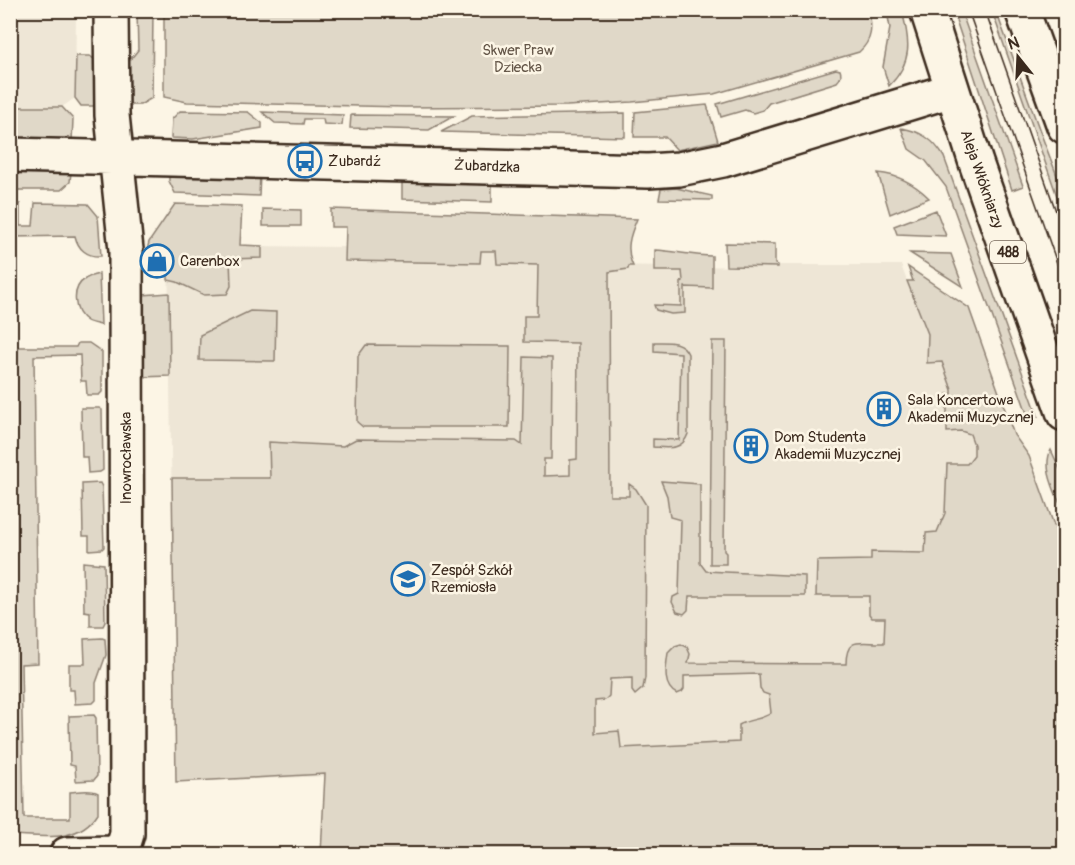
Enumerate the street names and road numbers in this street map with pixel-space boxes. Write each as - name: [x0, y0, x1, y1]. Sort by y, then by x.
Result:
- street label: Aleja Włókniarzy: [956, 127, 1007, 232]
- street label: Żubardzka: [454, 156, 520, 177]
- road number: 488: [990, 241, 1026, 263]
- street label: Inowrocławska: [117, 412, 136, 504]

